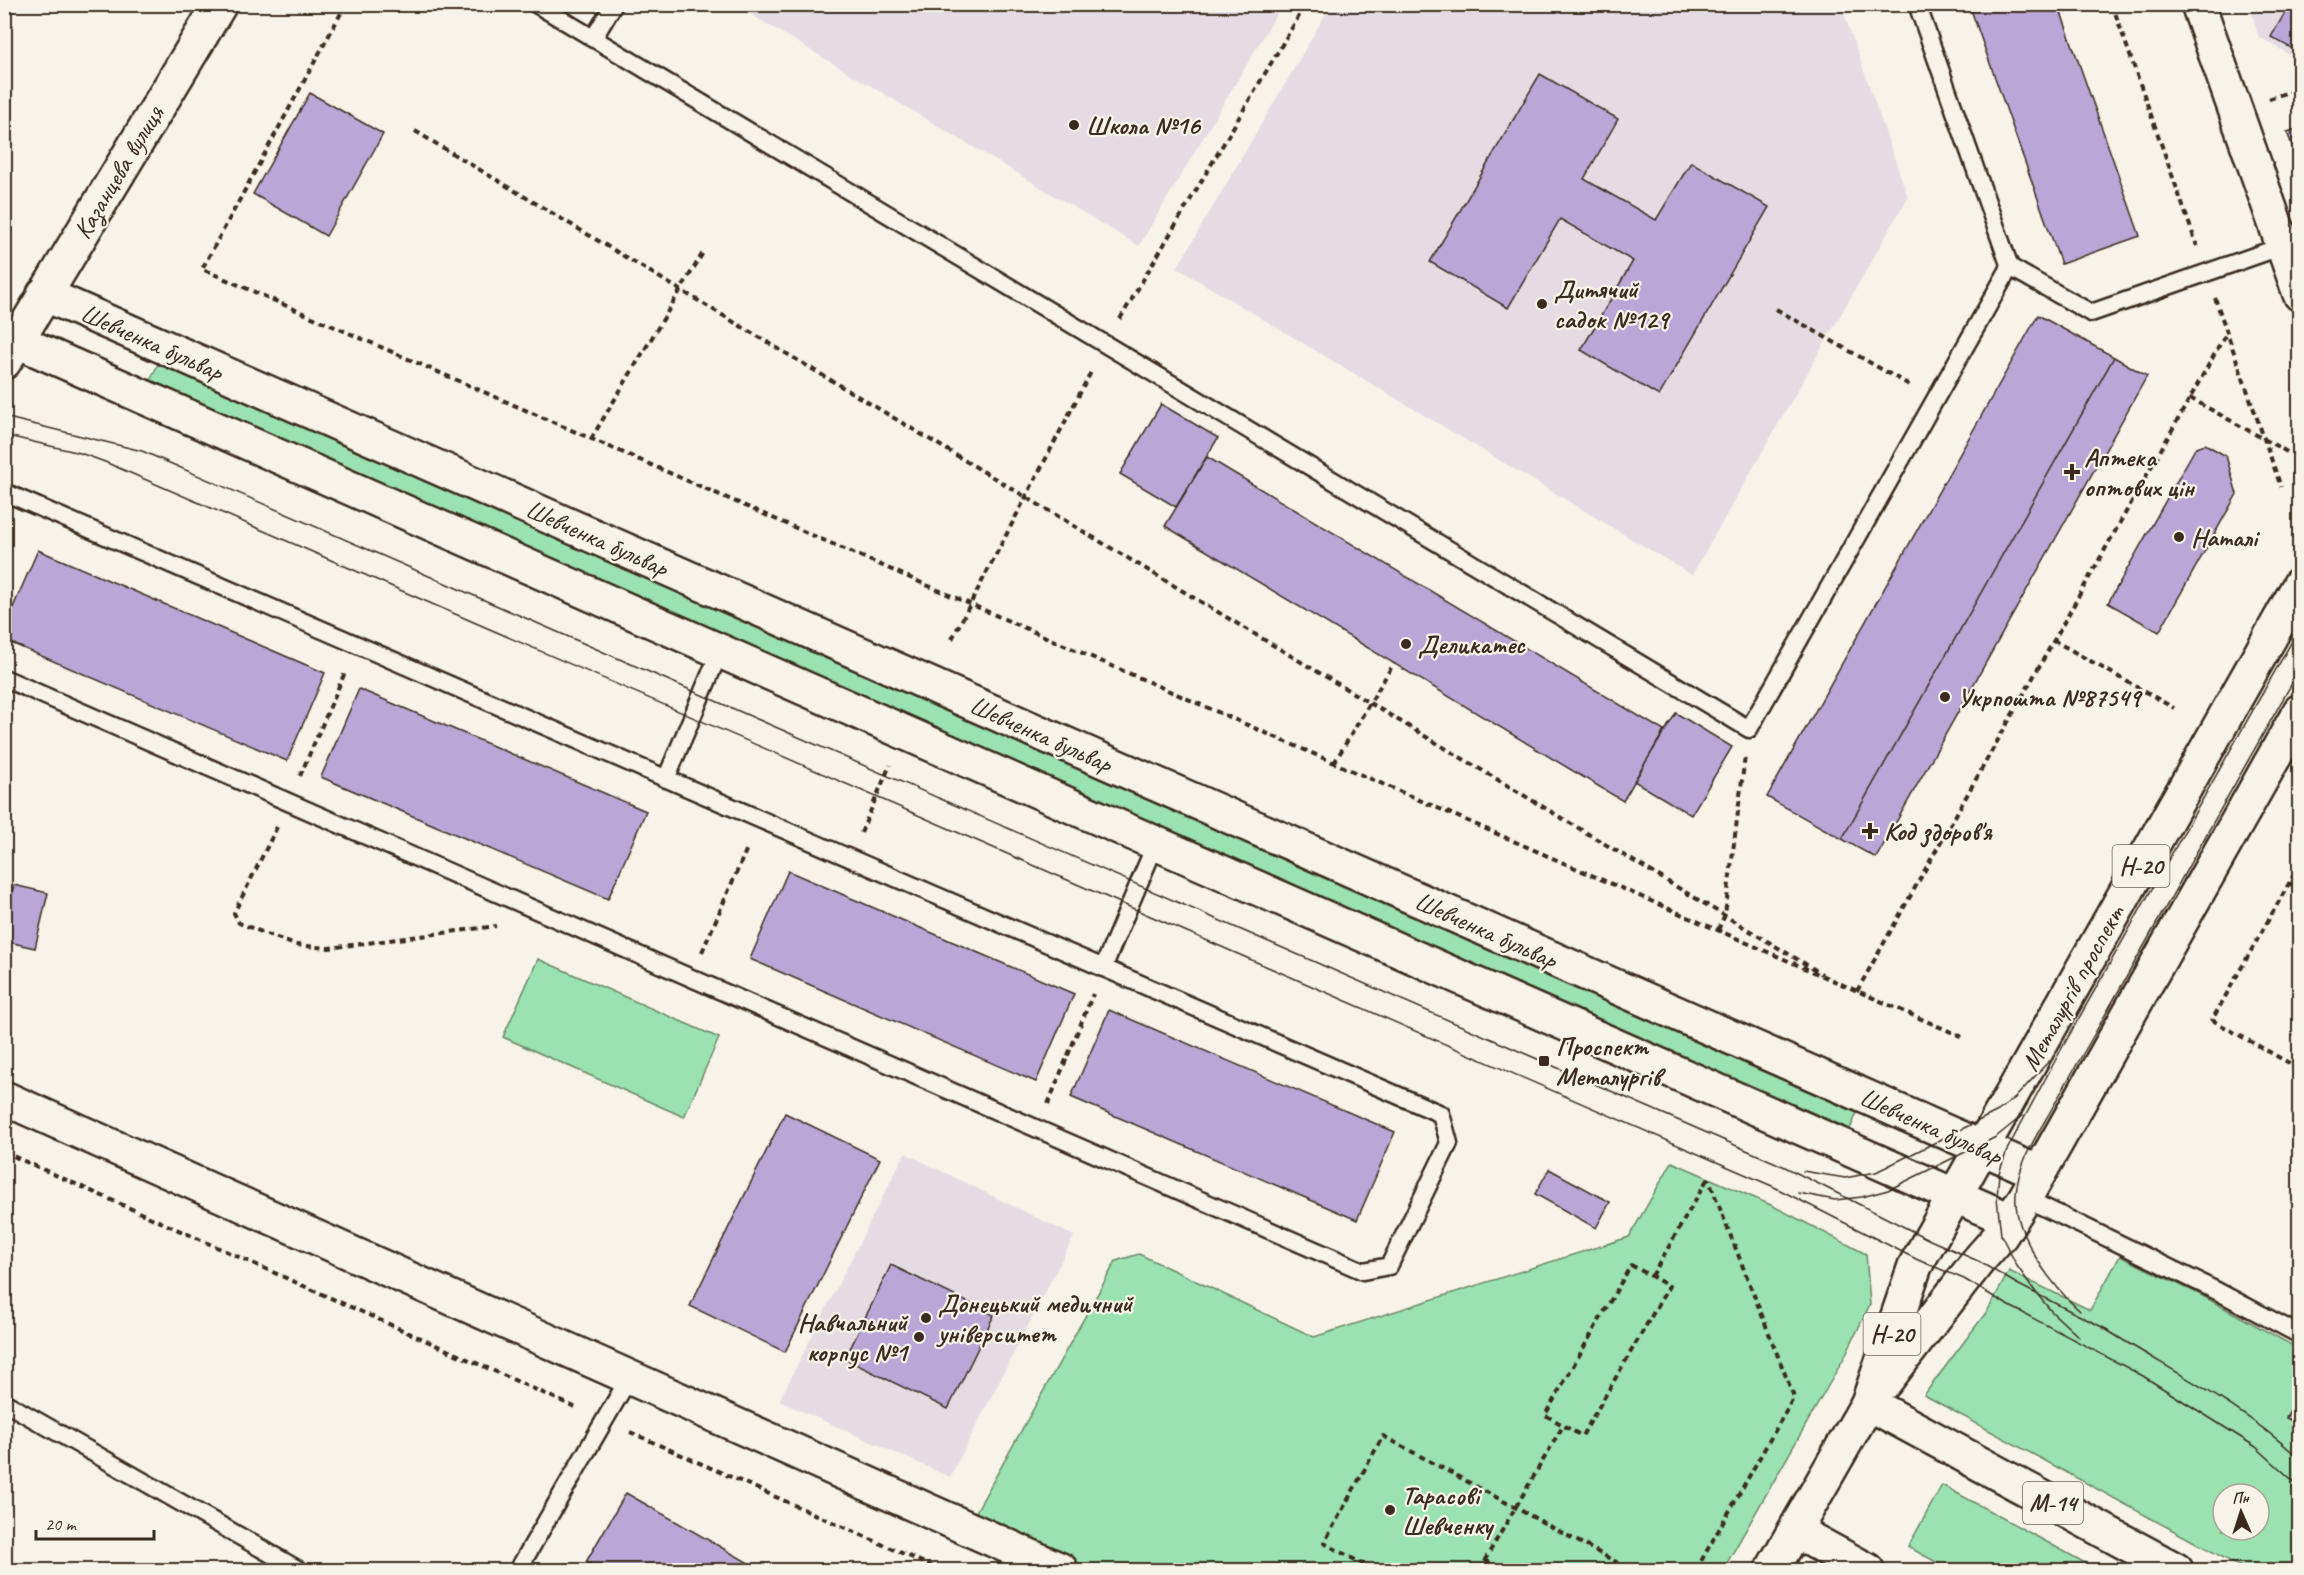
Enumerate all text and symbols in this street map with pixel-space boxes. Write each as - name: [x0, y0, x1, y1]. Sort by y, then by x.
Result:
- street label: Казанцева вулиця: [66, 98, 173, 245]
- place label: Школа №16: [1086, 109, 1201, 142]
- marker: Школа №16: [1067, 118, 1081, 132]
- place label: Дитячий садок №129: [1554, 273, 1671, 336]
- street label: Шевченка бульвар: [76, 296, 230, 389]
- marker: Дитячий садок №129: [1535, 297, 1549, 311]
- place label: Аптека оптових цін: [2084, 441, 2196, 504]
- marker: Аптека оптових цін: [2065, 465, 2079, 479]
- street label: Шевченка бульвар: [521, 492, 675, 585]
- place label: Наталі: [2191, 521, 2261, 554]
- marker: Наталі: [2172, 530, 2186, 544]
- place label: Деликатес: [1418, 628, 1526, 661]
- marker: Деликатес: [1399, 637, 1413, 651]
- place label: Укрпошта №87549: [1957, 681, 2143, 714]
- street label: Шевченка бульвар: [965, 688, 1119, 781]
- marker: Укрпошта №87549: [1938, 690, 1952, 704]
- place label: Код здоров'я: [1884, 815, 1993, 848]
- marker: Код здоров'я: [1861, 822, 1879, 840]
- road number: Н-20: [2112, 845, 2170, 887]
- street label: Шевченка бульвар: [1410, 884, 1564, 977]
- street label: Металургів проспект: [2013, 898, 2132, 1077]
- place label: Проспект Металургів: [1556, 1030, 1666, 1093]
- marker: Проспект Металургів: [1537, 1054, 1551, 1068]
- street label: Шевченка бульвар: [1855, 1080, 2009, 1173]
- place label: Донецький медичний університет: [936, 1287, 1134, 1350]
- place label: Навчальний корпус №1: [798, 1306, 910, 1369]
- marker: Донецький медичний університет: [919, 1311, 933, 1325]
- road number: Н-20: [1864, 1313, 1920, 1355]
- marker: Навчальний корпус №1: [912, 1330, 926, 1344]
- place label: Тарасові Шевченку: [1402, 1479, 1495, 1542]
- road number: М-14: [2023, 1482, 2083, 1524]
- north arrow: [2211, 1482, 2271, 1542]
- text: Пн: [2231, 1488, 2250, 1508]
- scale bar: [36, 1503, 154, 1541]
- marker: Тарасові Шевченку: [1383, 1503, 1397, 1517]
- text: 20 m: [45, 1513, 78, 1535]

